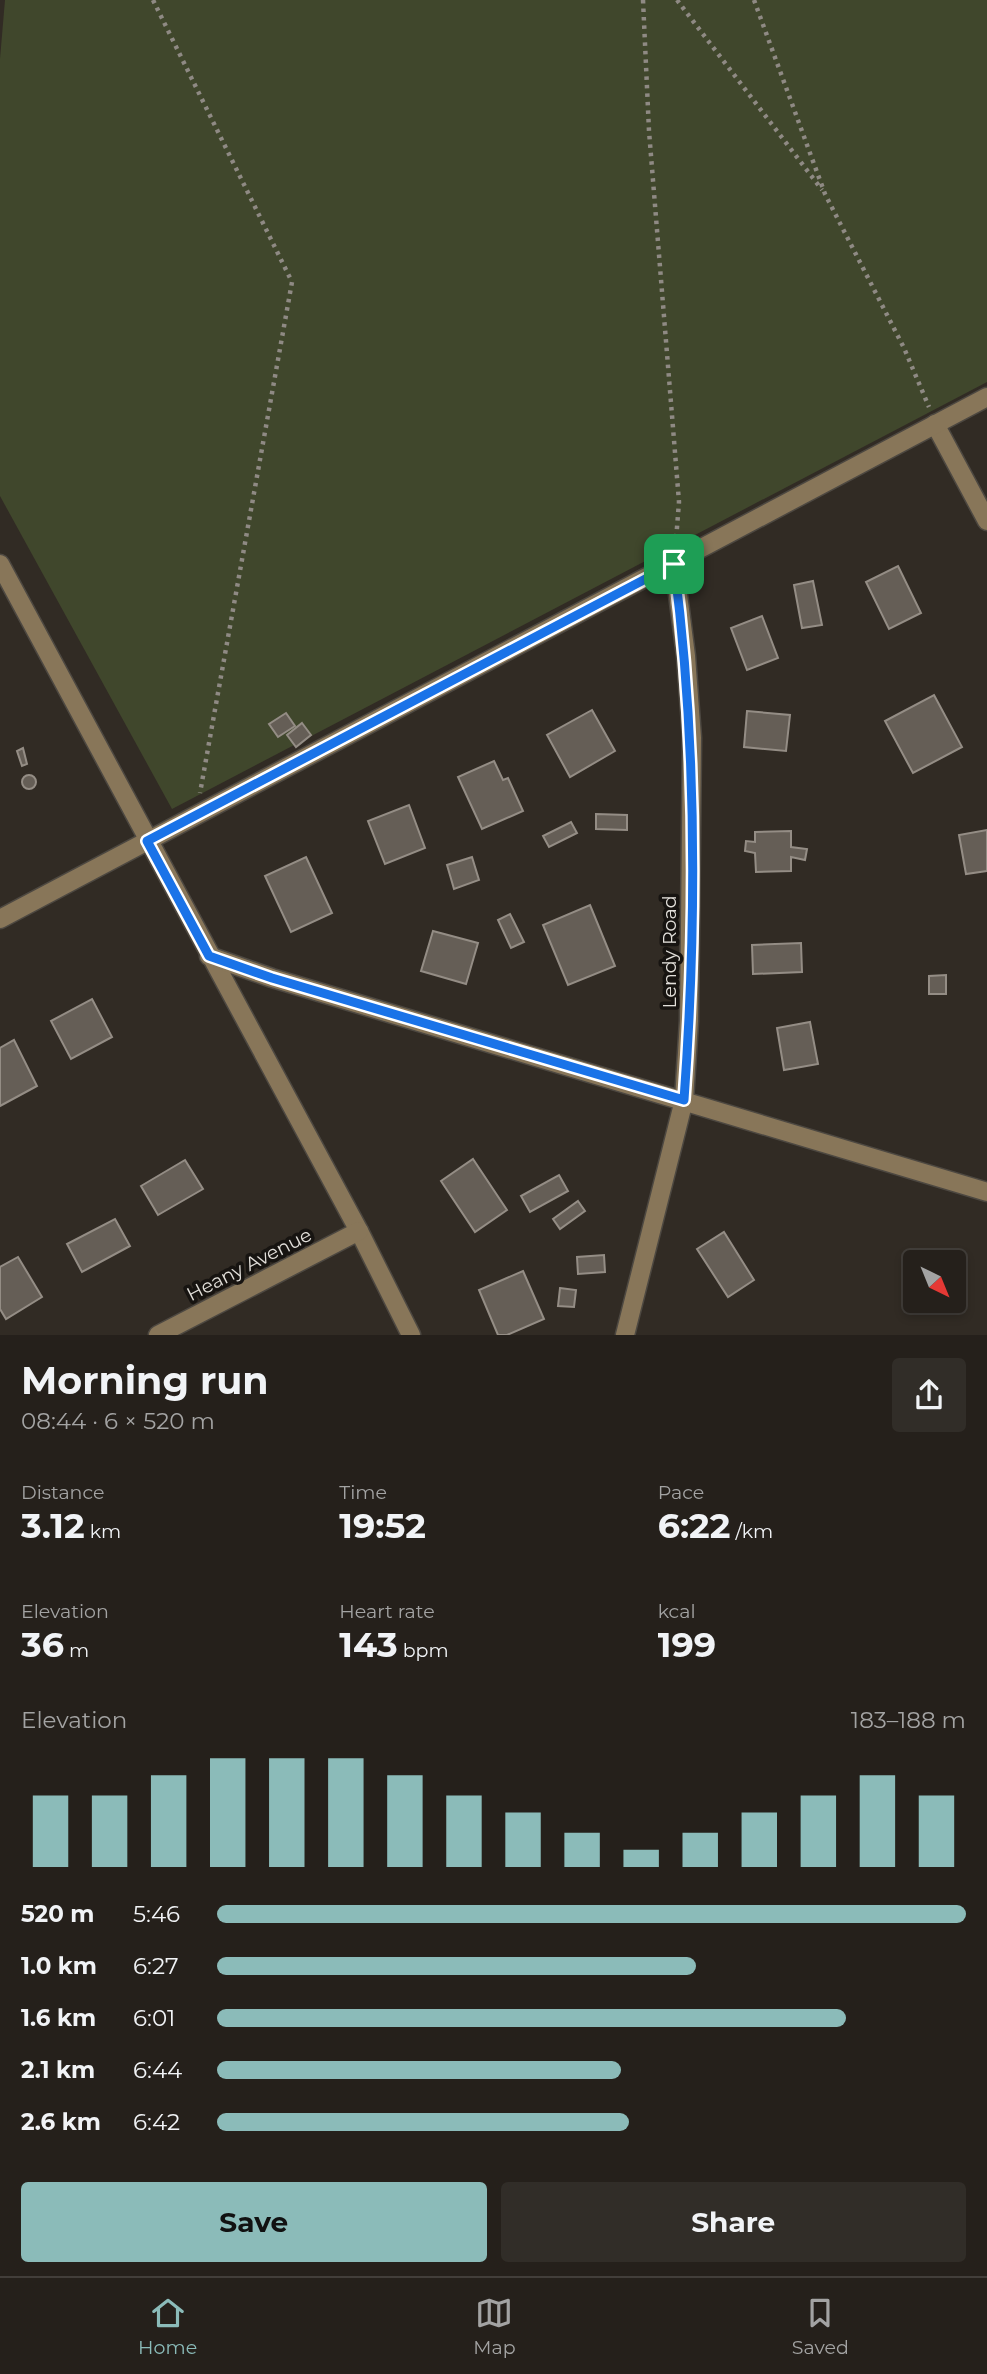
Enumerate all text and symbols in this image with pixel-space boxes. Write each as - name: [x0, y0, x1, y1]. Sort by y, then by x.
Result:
- pin: [644, 534, 704, 594]
- icon: arrive: [655, 545, 693, 583]
- street label: Lendy Road: [658, 895, 681, 1009]
- street label: Heany Avenue: [183, 1223, 316, 1306]
- north arrow: [903, 1250, 966, 1312]
- map controls: [903, 1250, 966, 1313]
- text: Morning run: [21, 1357, 269, 1404]
- button: share: [892, 1358, 966, 1432]
- text: 08:44 · 6 × 520 m: [21, 1407, 215, 1435]
- text: Distance: [21, 1481, 104, 1504]
- text: Time: [339, 1481, 387, 1504]
- text: Pace: [658, 1481, 704, 1504]
- text: 3.12: [21, 1504, 85, 1547]
- text: 19:52: [339, 1504, 426, 1547]
- text: 6:22: [658, 1504, 730, 1547]
- text: km: [85, 1520, 121, 1543]
- text: /km: [730, 1520, 773, 1543]
- text: Elevation: [21, 1600, 109, 1623]
- text: Heart rate: [339, 1600, 435, 1623]
- text: kcal: [658, 1600, 696, 1623]
- text: 36: [21, 1623, 64, 1666]
- text: 143: [339, 1623, 398, 1666]
- text: 199: [658, 1623, 716, 1666]
- text: m: [64, 1639, 89, 1662]
- text: bpm: [398, 1639, 449, 1662]
- text: Elevation: [21, 1706, 127, 1734]
- text: 183–188 m: [851, 1706, 966, 1734]
- text: 520 m: [21, 1900, 94, 1928]
- text: 5:46: [133, 1900, 180, 1928]
- text: 1.0 km: [21, 1952, 97, 1980]
- text: 6:27: [133, 1952, 178, 1980]
- text: 1.6 km: [21, 2004, 96, 2032]
- text: 6:01: [133, 2004, 175, 2032]
- text: 2.1 km: [21, 2056, 95, 2084]
- text: 6:44: [133, 2056, 182, 2084]
- text: 2.6 km: [21, 2108, 101, 2136]
- text: 6:42: [133, 2108, 180, 2136]
- button: Save: [21, 2182, 487, 2262]
- button: Share: [501, 2182, 966, 2262]
- tab: Home: [138, 2294, 197, 2359]
- tab: Map: [473, 2294, 516, 2359]
- tab: Saved: [792, 2294, 849, 2359]

